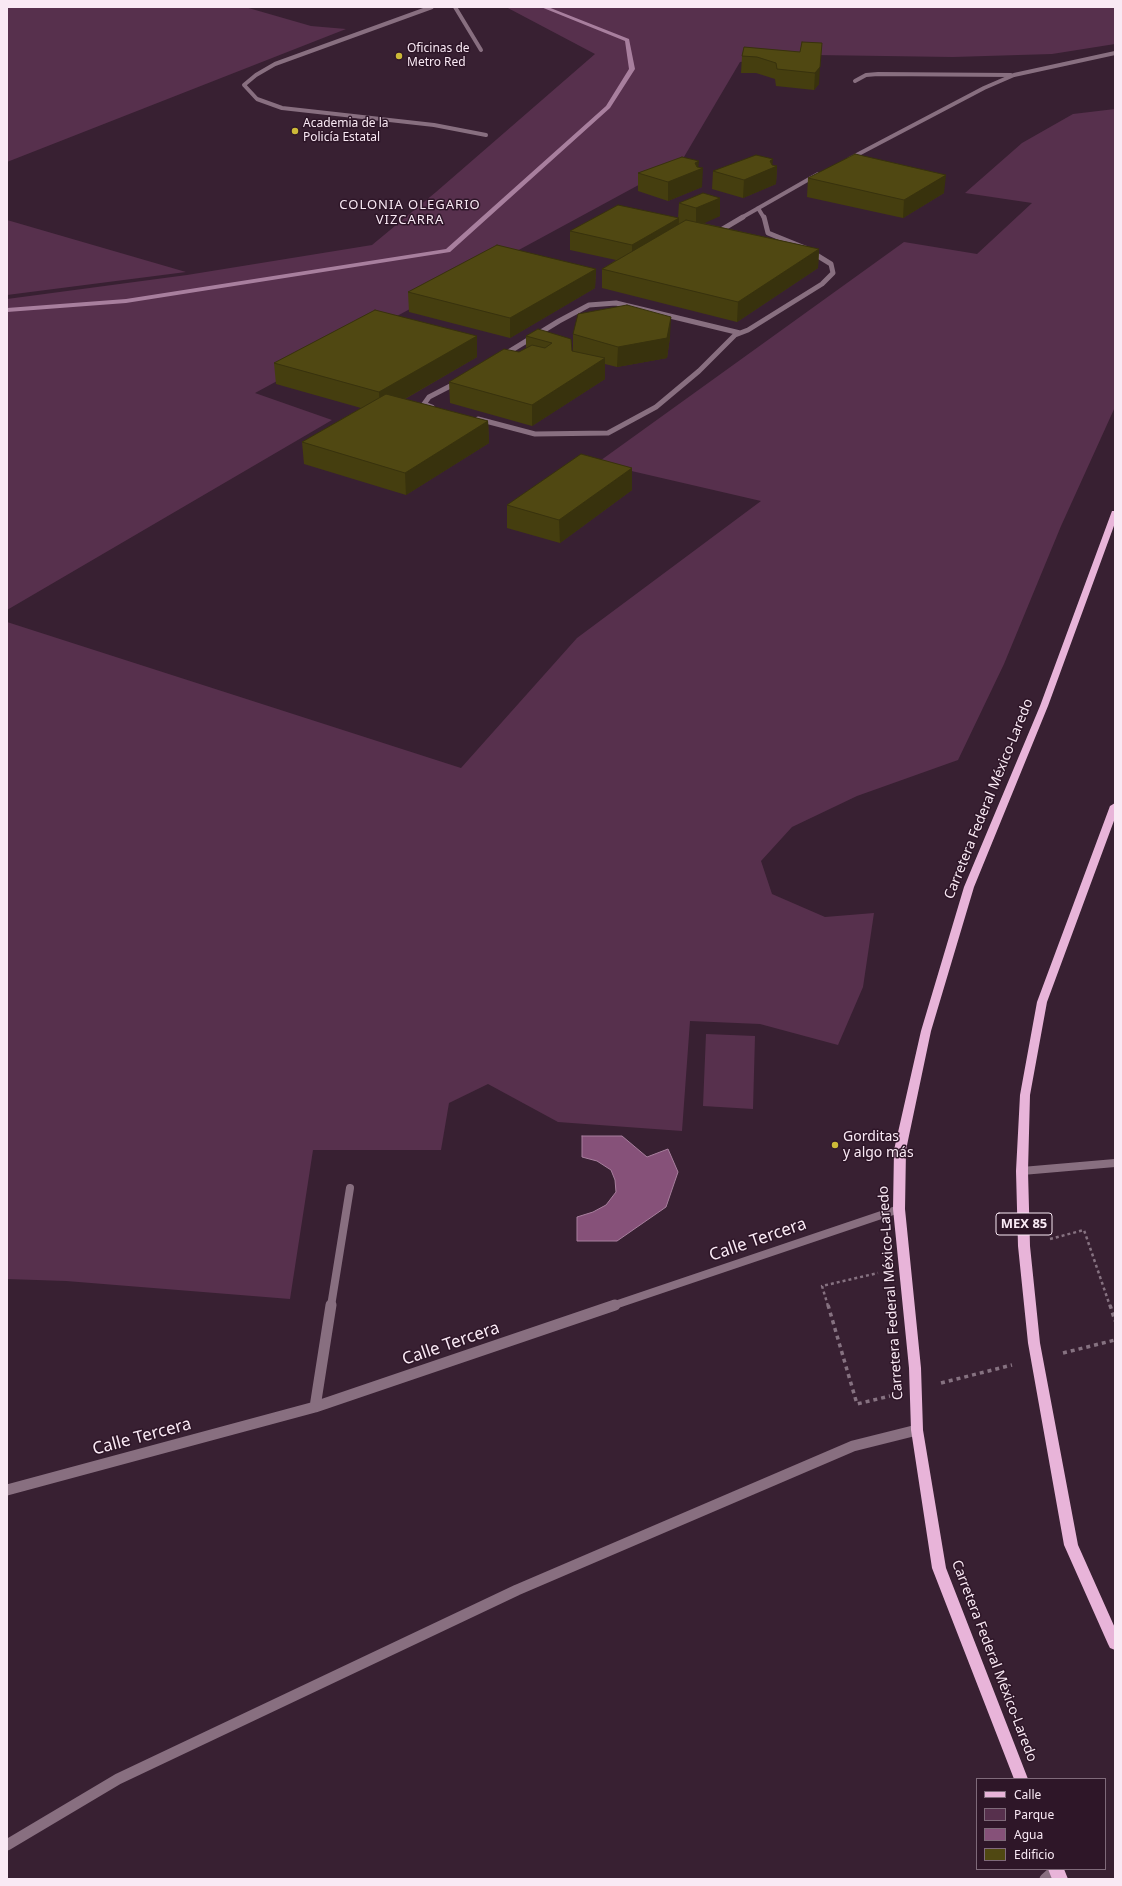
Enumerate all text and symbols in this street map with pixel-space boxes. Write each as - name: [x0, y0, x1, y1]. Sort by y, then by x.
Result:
- place label: Oficinas de Metro Red: [407, 42, 470, 70]
- marker: Oficinas de Metro Red: [394, 51, 404, 61]
- place label: Academia de la Policía Estatal: [303, 117, 389, 145]
- marker: Academia de la Policía Estatal: [290, 126, 300, 136]
- district label: COLONIA OLEGARIO VIZCARRA: [339, 197, 481, 228]
- street label: Carretera Federal México-Laredo: [941, 696, 1037, 902]
- place label: Gorditas y algo más: [843, 1129, 914, 1162]
- marker: Gorditas y algo más: [830, 1140, 840, 1150]
- street label: Carretera Federal México-Laredo: [875, 1185, 907, 1401]
- road number: MEX 85: [996, 1213, 1052, 1235]
- street label: Calle Tercera: [707, 1214, 809, 1266]
- street label: Calle Tercera: [400, 1318, 502, 1370]
- street label: Calle Tercera: [90, 1414, 194, 1460]
- street label: Carretera Federal México-Laredo: [948, 1558, 1040, 1764]
- legend: [976, 1778, 1106, 1870]
- text: Calle: [1014, 1786, 1041, 1803]
- text: Parque: [1014, 1806, 1054, 1823]
- text: Agua: [1014, 1826, 1043, 1843]
- text: Edificio: [1014, 1846, 1055, 1863]

